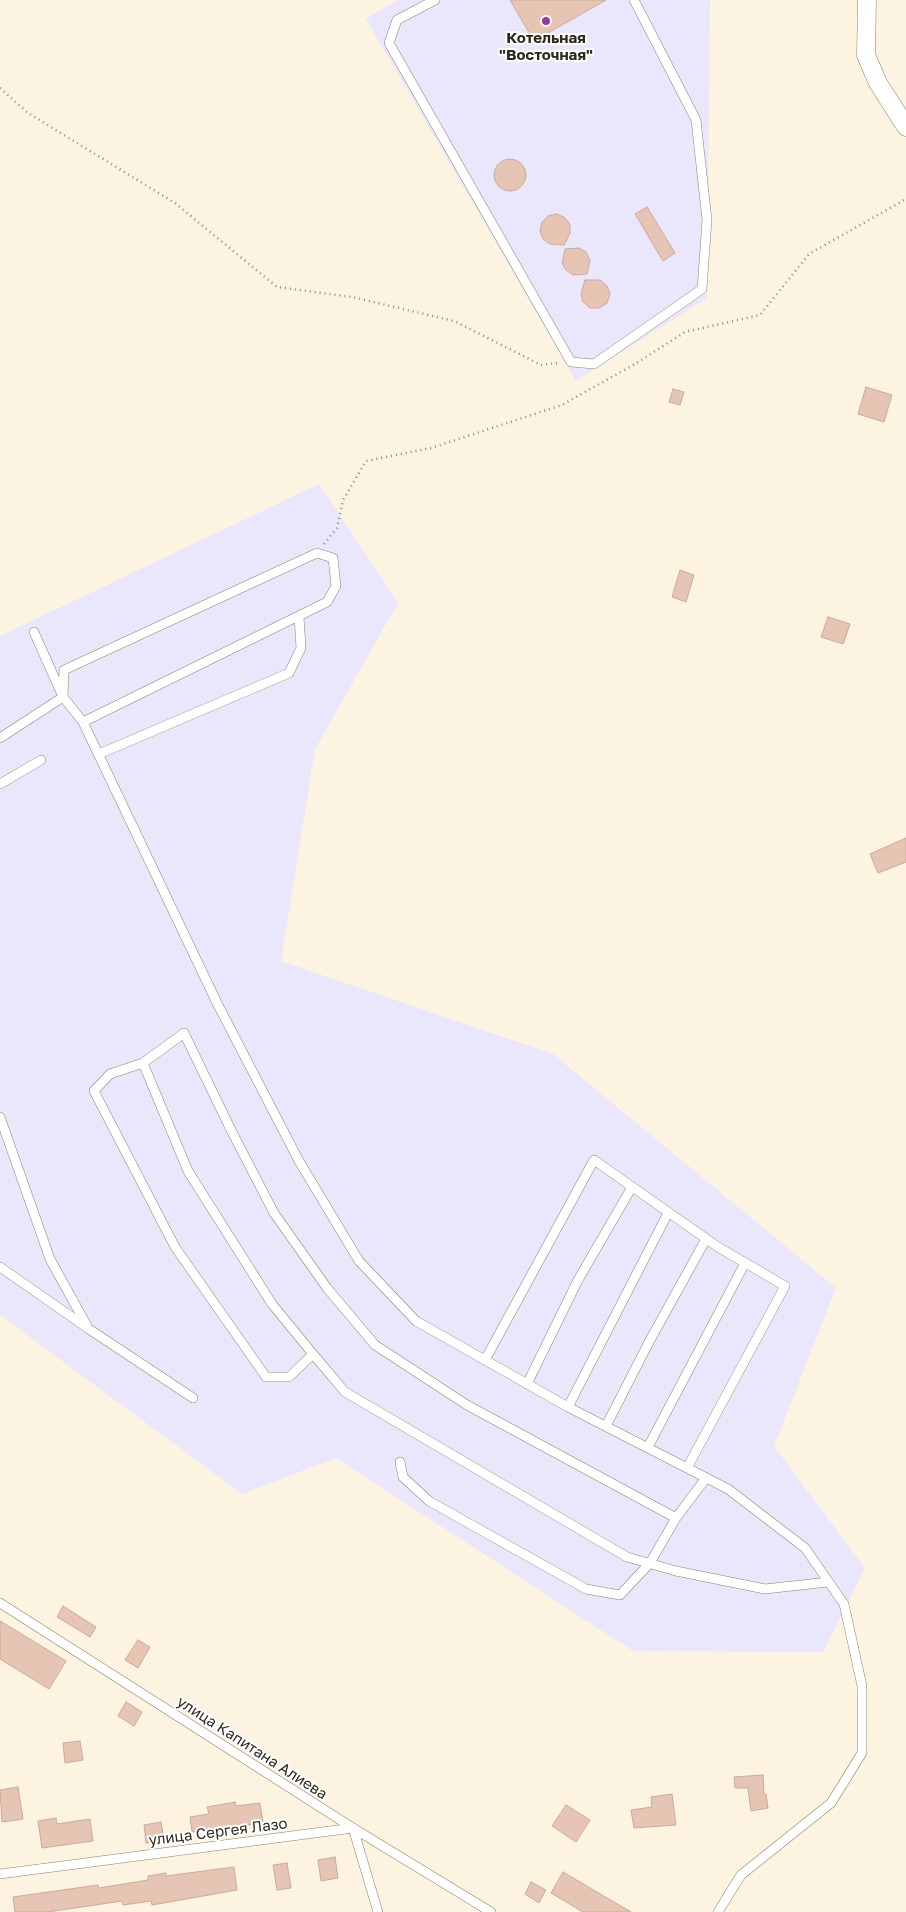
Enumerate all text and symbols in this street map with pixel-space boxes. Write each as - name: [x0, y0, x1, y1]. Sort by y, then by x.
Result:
- marker: Котельная "Восточная": [540, 15, 552, 27]
- place label: Котельная "Восточная": [499, 29, 593, 64]
- street label: улица Капитана Алиева: [174, 1693, 330, 1803]
- street label: улица Сергея Лазо: [148, 1815, 288, 1849]

